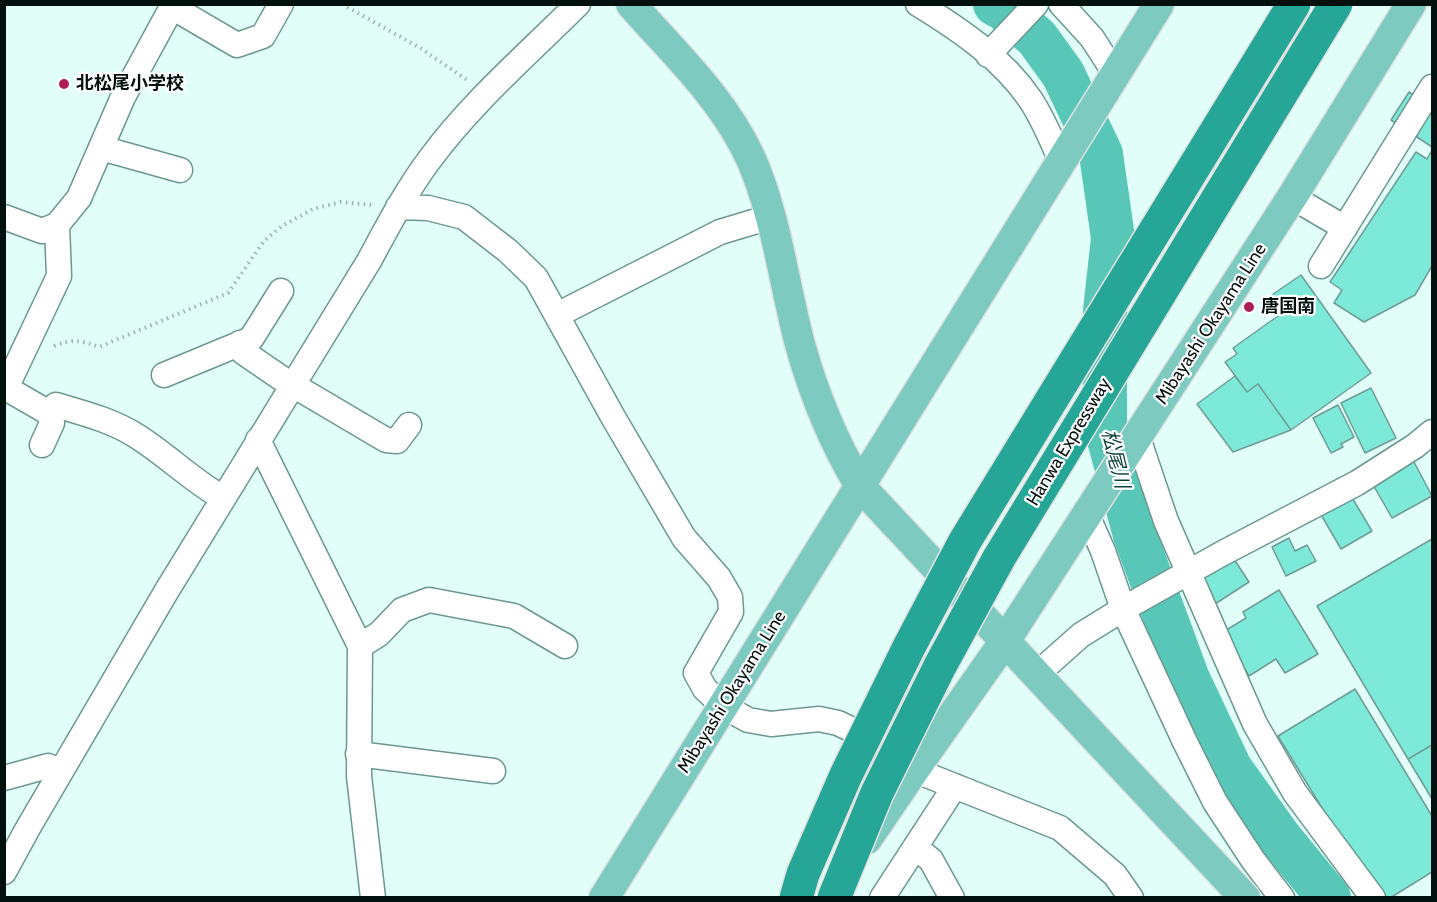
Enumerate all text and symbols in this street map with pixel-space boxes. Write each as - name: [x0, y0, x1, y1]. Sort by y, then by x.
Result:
- place label: 北松尾小学校: [76, 73, 184, 95]
- marker: 北松尾小学校: [57, 77, 71, 91]
- street label: Mibayashi Okayama Line: [1151, 240, 1271, 408]
- place label: 唐国南: [1261, 296, 1315, 318]
- marker: 唐国南: [1242, 300, 1256, 314]
- street label: Hanwa Expressway: [1022, 374, 1116, 510]
- water label: 松尾川: [1096, 427, 1134, 491]
- street label: Mibayashi Okayama Line: [673, 607, 791, 777]

